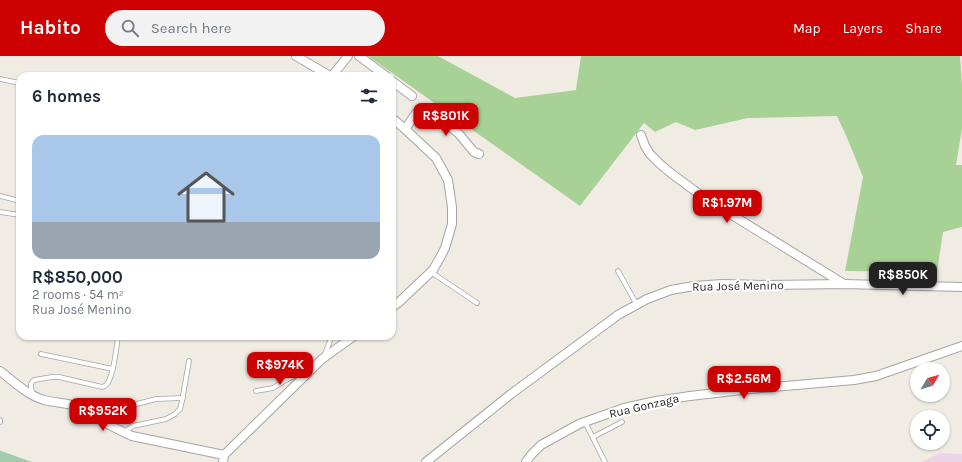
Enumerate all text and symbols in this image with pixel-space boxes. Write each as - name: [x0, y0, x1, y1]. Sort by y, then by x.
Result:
- search box: [105, 10, 385, 46]
- text: Habito: [20, 17, 81, 39]
- icon: search: [119, 17, 141, 39]
- text: Search here: [151, 19, 231, 37]
- text: Map: [793, 20, 821, 37]
- text: Layers: [843, 20, 883, 37]
- text: Share: [905, 20, 942, 37]
- icon: filters: [358, 85, 380, 107]
- text: 6 homes: [32, 86, 101, 106]
- pin: R$801K: [413, 103, 479, 137]
- text: R$801K: [422, 108, 470, 123]
- icon: home: [170, 161, 242, 233]
- pin: R$1.97M: [690, 190, 764, 224]
- text: R$1.97M: [702, 195, 752, 210]
- pin: R$850K: [870, 262, 936, 296]
- text: R$850,000: [32, 267, 123, 287]
- text: R$850K: [878, 267, 928, 282]
- street label: Rua José Menino: [692, 278, 784, 294]
- text: 2 rooms · 54 m²: [32, 287, 124, 302]
- text: Rua José Menino: [32, 302, 131, 317]
- pin: R$974K: [247, 352, 313, 386]
- text: R$974K: [256, 357, 304, 372]
- north arrow: [910, 362, 950, 402]
- map controls: [910, 362, 950, 450]
- pin: R$2.56M: [707, 366, 781, 400]
- text: R$2.56M: [717, 371, 771, 386]
- street label: Rua Gonzaga: [608, 391, 680, 421]
- pin: R$952K: [70, 398, 136, 432]
- text: R$952K: [78, 403, 128, 418]
- button: locate: [910, 410, 950, 450]

